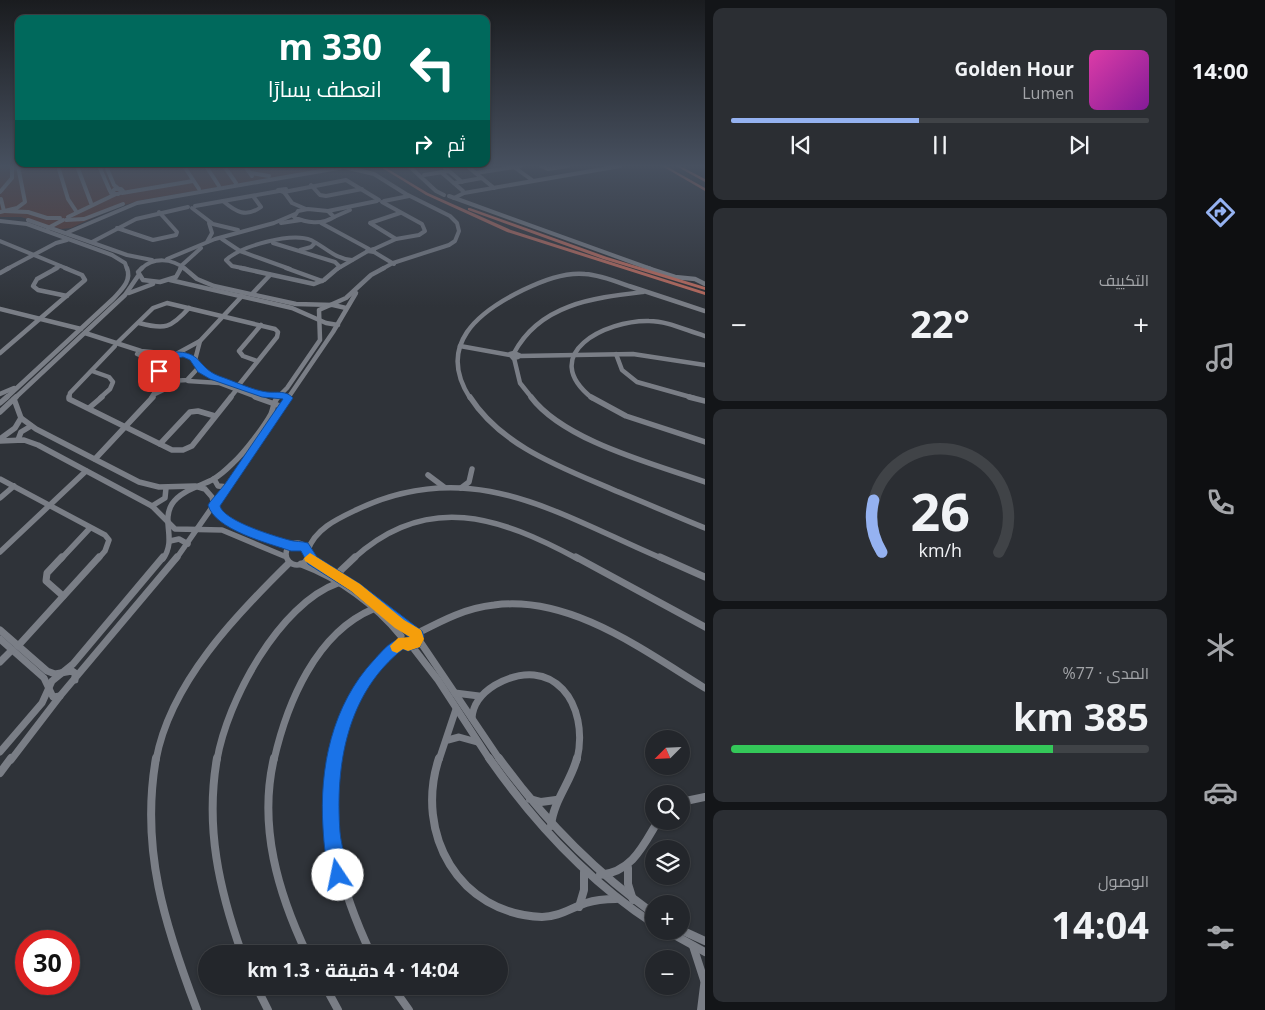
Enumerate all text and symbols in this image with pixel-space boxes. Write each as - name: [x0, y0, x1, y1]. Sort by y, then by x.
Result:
- text: 330 m: [278, 23, 382, 70]
- icon: left: [400, 35, 465, 100]
- text: 14:00: [1192, 55, 1248, 85]
- text: Golden Hour: [955, 56, 1074, 82]
- text: انعطف يسارًا: [268, 73, 382, 103]
- text: Lumen: [1022, 82, 1074, 104]
- icon: right: [409, 130, 437, 158]
- text: ثم: [447, 131, 465, 157]
- icon: previous: [787, 131, 815, 159]
- icon: pause: [926, 131, 954, 159]
- icon: next: [1065, 131, 1093, 159]
- icon: directions: [1203, 195, 1238, 230]
- text: التكييف: [1099, 269, 1149, 291]
- text: 22°: [910, 297, 970, 349]
- text: −: [731, 305, 747, 343]
- text: +: [1133, 305, 1149, 343]
- icon: music: [1203, 340, 1238, 375]
- pin: [138, 350, 180, 392]
- icon: arrive: [145, 357, 173, 385]
- text: 26: [910, 475, 970, 546]
- icon: phone: [1203, 485, 1238, 520]
- text: km/h: [918, 538, 962, 562]
- icon: climate: [1203, 630, 1238, 665]
- text: المدى · 77%: [1063, 662, 1149, 684]
- text: 385 km: [1013, 690, 1149, 742]
- north arrow: [645, 730, 690, 775]
- map controls: [645, 730, 690, 995]
- icon: car: [1203, 775, 1238, 810]
- button: search: [645, 785, 690, 830]
- button: layers: [645, 840, 690, 885]
- position arrow: [311, 848, 363, 900]
- text: الوصول: [1098, 870, 1149, 892]
- button: +: [645, 895, 690, 940]
- text: 14:04: [1051, 898, 1149, 950]
- icon: filters: [1203, 920, 1238, 955]
- speed limit sign: 30: [15, 930, 80, 995]
- button: −: [645, 950, 690, 995]
- text: 14:04 · 4 دقيقة · 1.3 km: [247, 957, 459, 983]

